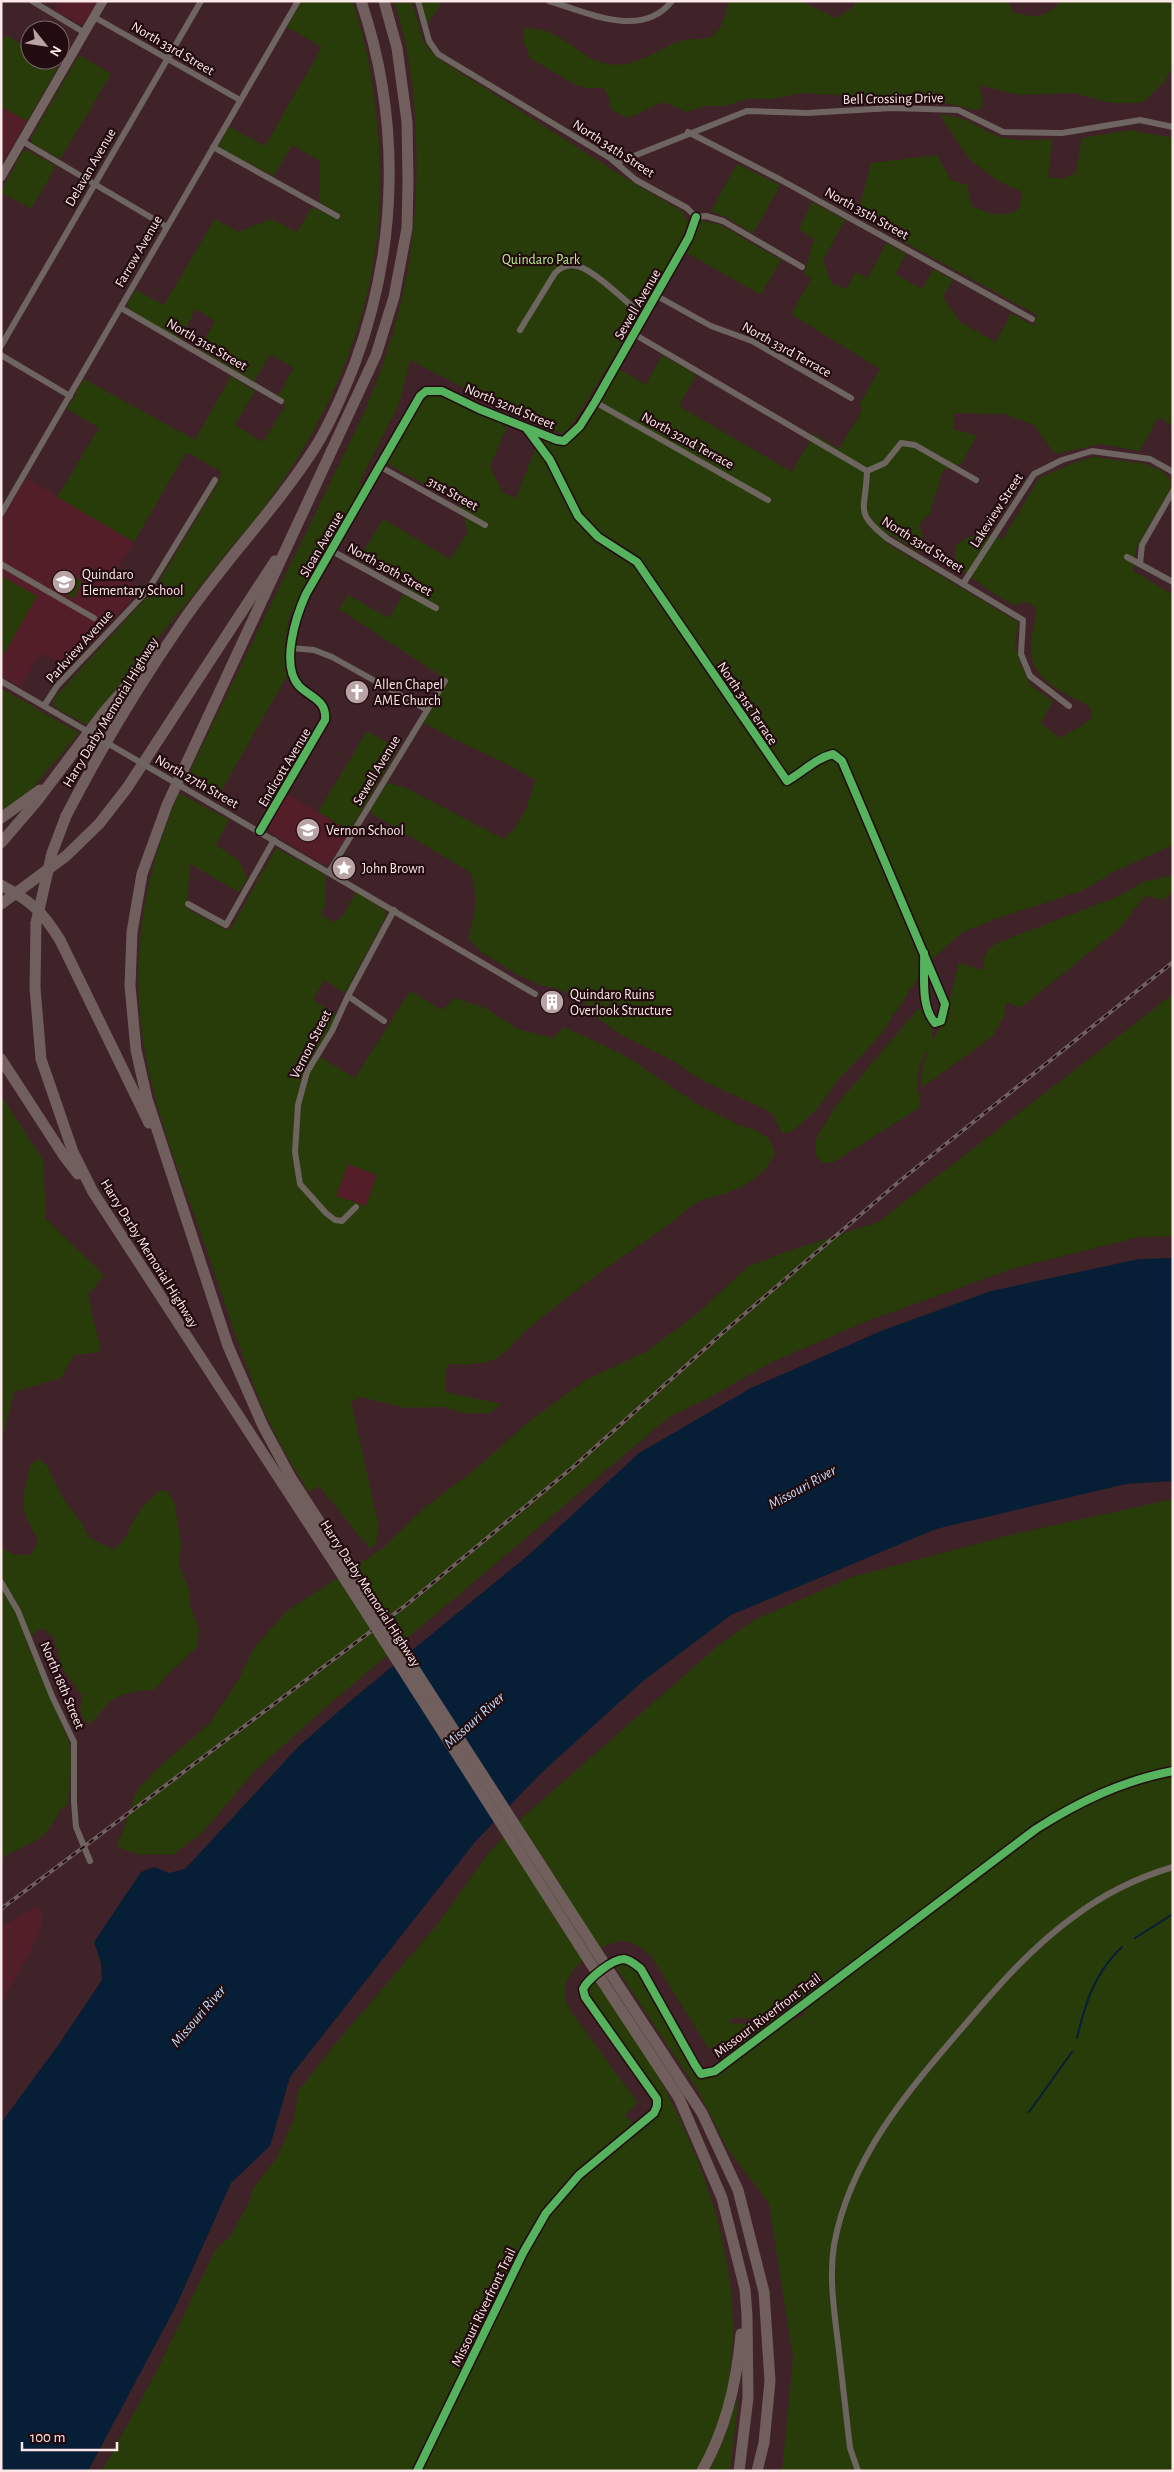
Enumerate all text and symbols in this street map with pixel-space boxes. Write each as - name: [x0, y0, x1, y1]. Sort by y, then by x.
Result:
- north arrow: [20, 20, 70, 70]
- street label: North 33rd Street: [129, 20, 217, 78]
- text: N: [47, 43, 64, 59]
- street label: Bell Crossing Drive: [843, 91, 943, 107]
- street label: North 34th Street: [570, 117, 657, 181]
- street label: Delavan Avenue: [63, 126, 119, 209]
- street label: North 35th Street: [822, 185, 911, 243]
- street label: Farrow Avenue: [113, 213, 165, 290]
- park label: Quindaro Park: [502, 253, 581, 267]
- street label: Sewell Avenue: [612, 267, 664, 342]
- street label: North 31st Street: [164, 316, 249, 374]
- street label: North 33rd Terrace: [739, 320, 834, 380]
- street label: North 32nd Street: [462, 382, 557, 432]
- street label: North 32nd Terrace: [639, 410, 736, 472]
- street label: Lakeview Street: [968, 470, 1026, 550]
- street label: 31st Street: [425, 474, 481, 514]
- street label: Sloan Avenue: [297, 509, 346, 580]
- street label: North 33rd Street: [879, 514, 966, 576]
- street label: North 30th Street: [345, 541, 435, 599]
- place label: Quindaro Elementary School: [82, 568, 184, 598]
- school or university icon: Quindaro Elementary School: [51, 569, 77, 595]
- street label: Parkview Avenue: [44, 608, 116, 686]
- street label: Harry Darby Memorial Highway: [61, 635, 161, 790]
- street label: North 31st Terrace: [714, 660, 780, 748]
- place label: Allen Chapel AME Church: [374, 678, 443, 708]
- church icon: Allen Chapel AME Church: [344, 679, 370, 705]
- street label: Endicott Avenue: [256, 726, 314, 809]
- street label: Sewell Avenue: [351, 733, 403, 808]
- street label: North 27th Street: [152, 752, 241, 812]
- school or university icon: Vernon School: [295, 817, 321, 843]
- place label: Vernon School: [326, 824, 404, 838]
- place icon: John Brown: [331, 855, 357, 881]
- place label: John Brown: [362, 862, 425, 876]
- place label: Quindaro Ruins Overlook Structure: [570, 988, 672, 1018]
- building icon: Quindaro Ruins Overlook Structure: [539, 989, 565, 1015]
- street label: Vernon Street: [288, 1008, 334, 1081]
- street label: Harry Darby Memorial Highway: [98, 1177, 201, 1330]
- water label: Missouri River: [766, 1462, 840, 1512]
- street label: Harry Darby Memorial Highway: [317, 1518, 423, 1669]
- street label: North 18th Street: [37, 1640, 87, 1731]
- water label: Missouri River: [441, 1689, 508, 1751]
- street label: Missouri Riverfront Trail: [712, 1971, 824, 2060]
- water label: Missouri River: [168, 1982, 229, 2050]
- street label: Missouri Riverfront Trail: [449, 2246, 519, 2369]
- scale bar: [22, 2420, 118, 2452]
- text: 100 m: [30, 2430, 65, 2445]

